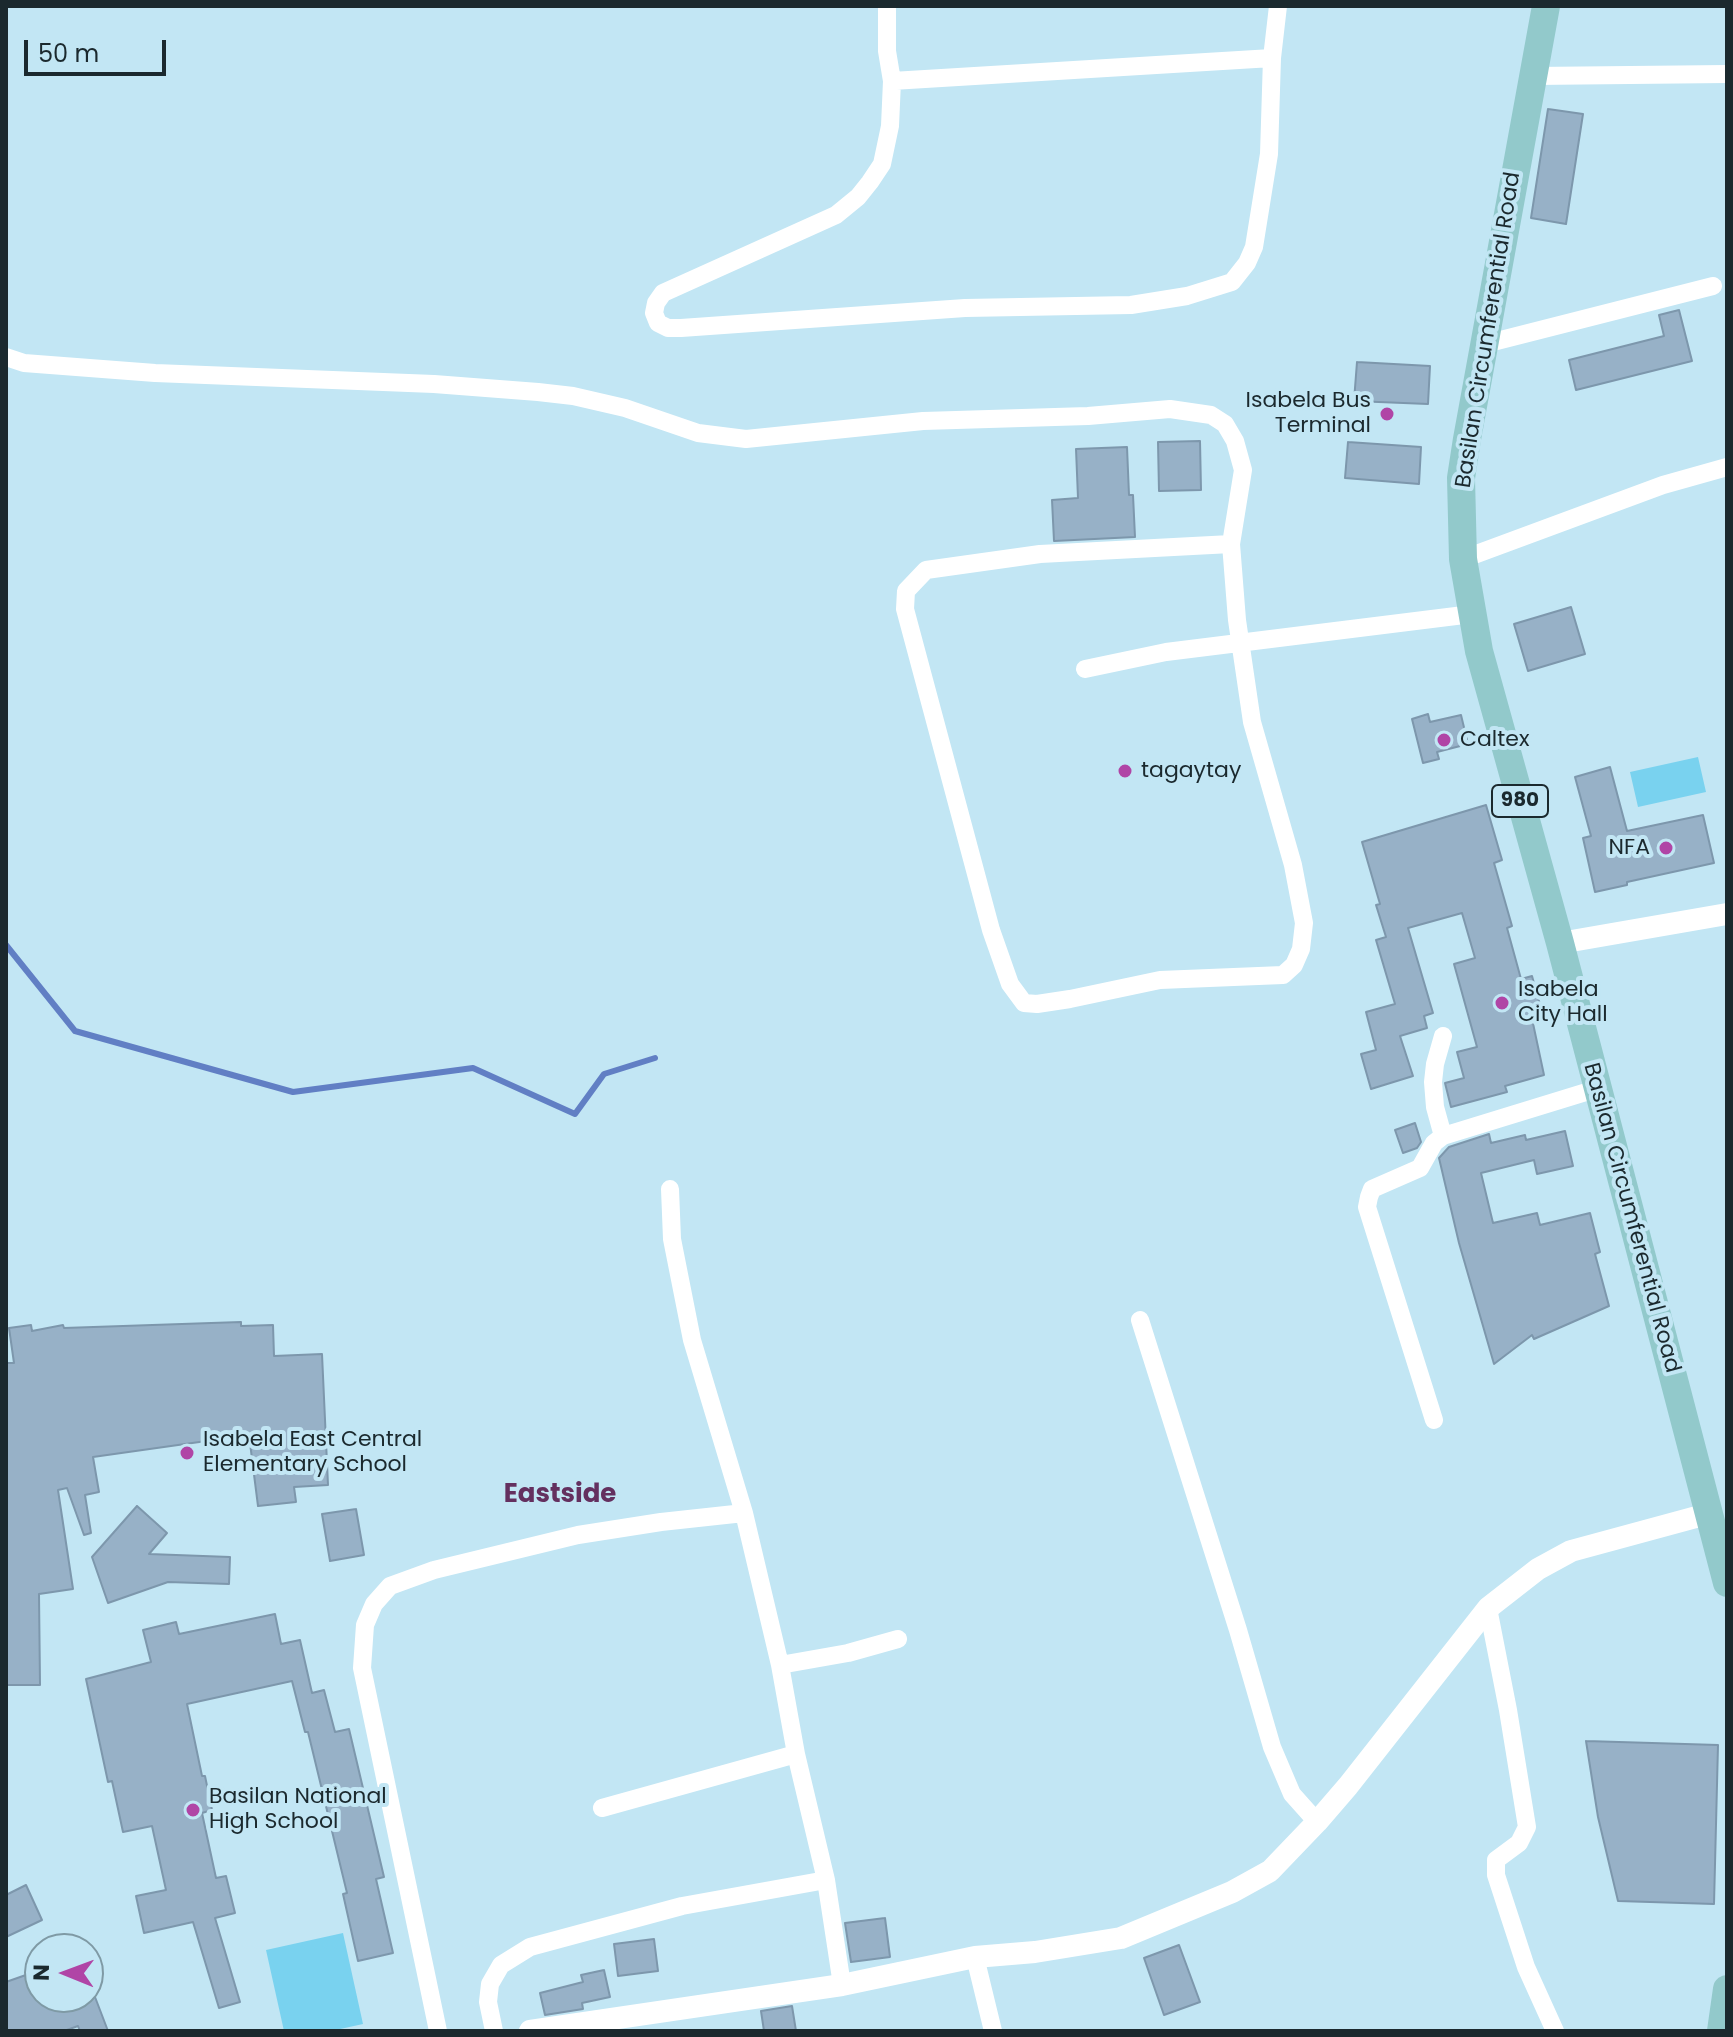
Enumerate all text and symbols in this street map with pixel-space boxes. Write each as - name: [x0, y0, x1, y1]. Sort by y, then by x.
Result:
- scale bar: [28, 24, 170, 74]
- text: 50 m: [38, 37, 99, 70]
- street label: Basilan Circumferential Road: [1451, 170, 1527, 490]
- place label: Isabela Bus Terminal: [1246, 388, 1371, 440]
- marker: Isabela Bus Terminal: [1378, 405, 1396, 423]
- place label: Caltex: [1460, 727, 1529, 753]
- marker: Caltex: [1435, 731, 1453, 749]
- place label: tagaytay: [1141, 758, 1241, 784]
- marker: tagaytay: [1116, 762, 1134, 780]
- road number: 980: [1492, 785, 1548, 817]
- place label: NFA: [1609, 835, 1650, 861]
- marker: NFA: [1657, 839, 1675, 857]
- place label: Isabela City Hall: [1518, 977, 1608, 1028]
- marker: Isabela City Hall: [1493, 994, 1511, 1012]
- street label: Basilan Circumferential Road: [1577, 1060, 1685, 1376]
- place label: Isabela East Central Elementary School: [203, 1427, 422, 1478]
- marker: Isabela East Central Elementary School: [178, 1444, 196, 1462]
- district label: Eastside: [504, 1479, 616, 1511]
- place label: Basilan National High School: [209, 1784, 387, 1836]
- marker: Basilan National High School: [184, 1801, 202, 1819]
- north arrow: [24, 1933, 104, 2013]
- text: N: [26, 1964, 57, 1981]

